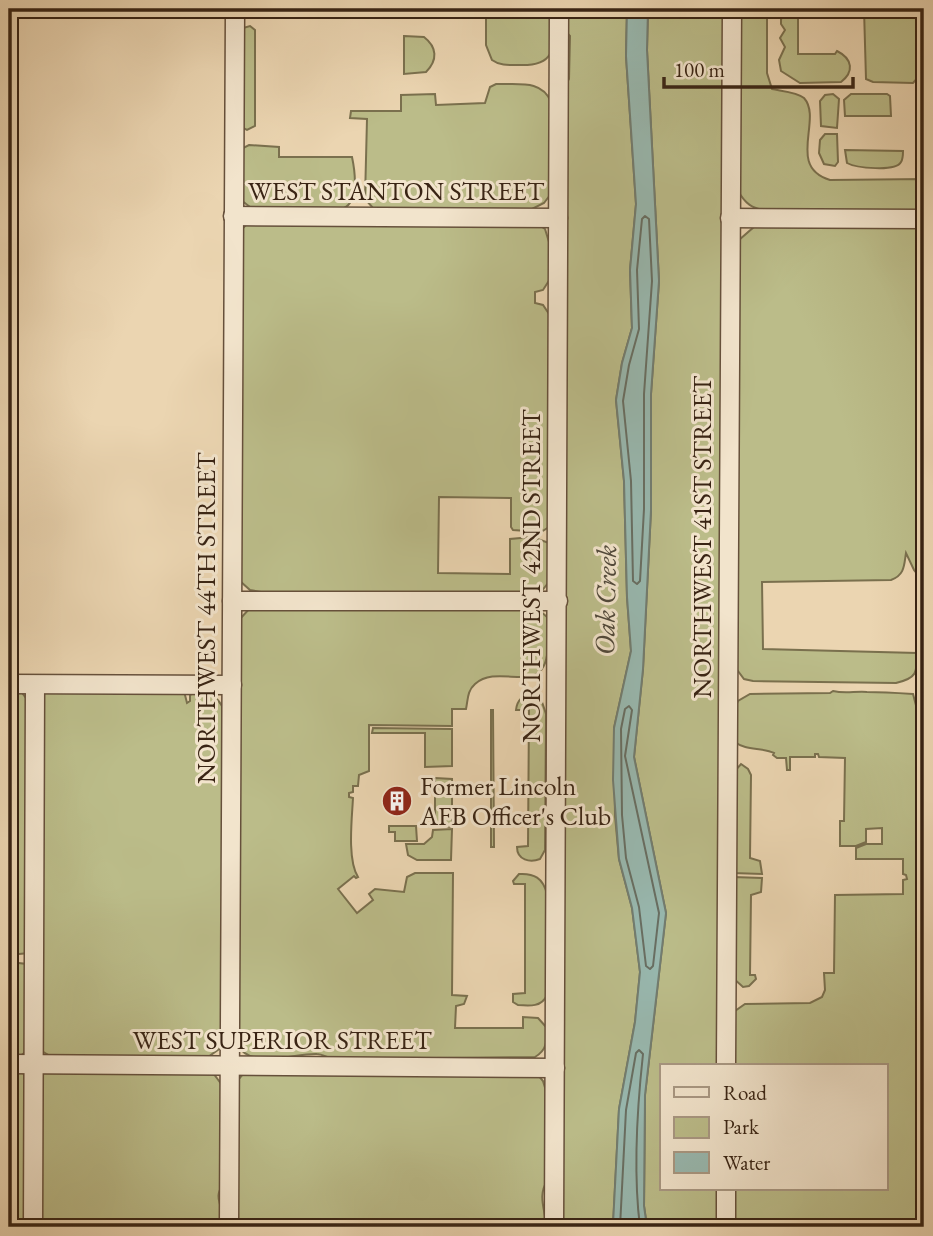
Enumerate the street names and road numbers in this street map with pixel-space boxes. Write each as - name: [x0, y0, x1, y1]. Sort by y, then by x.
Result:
- street label: WEST STANTON STREET: [248, 174, 545, 208]
- street label: NORTHWEST 41ST STREET: [685, 375, 719, 698]
- street label: NORTHWEST 42ND STREET: [514, 409, 548, 743]
- street label: NORTHWEST 44TH STREET: [189, 452, 223, 784]
- street label: WEST SUPERIOR STREET: [132, 1023, 432, 1057]

